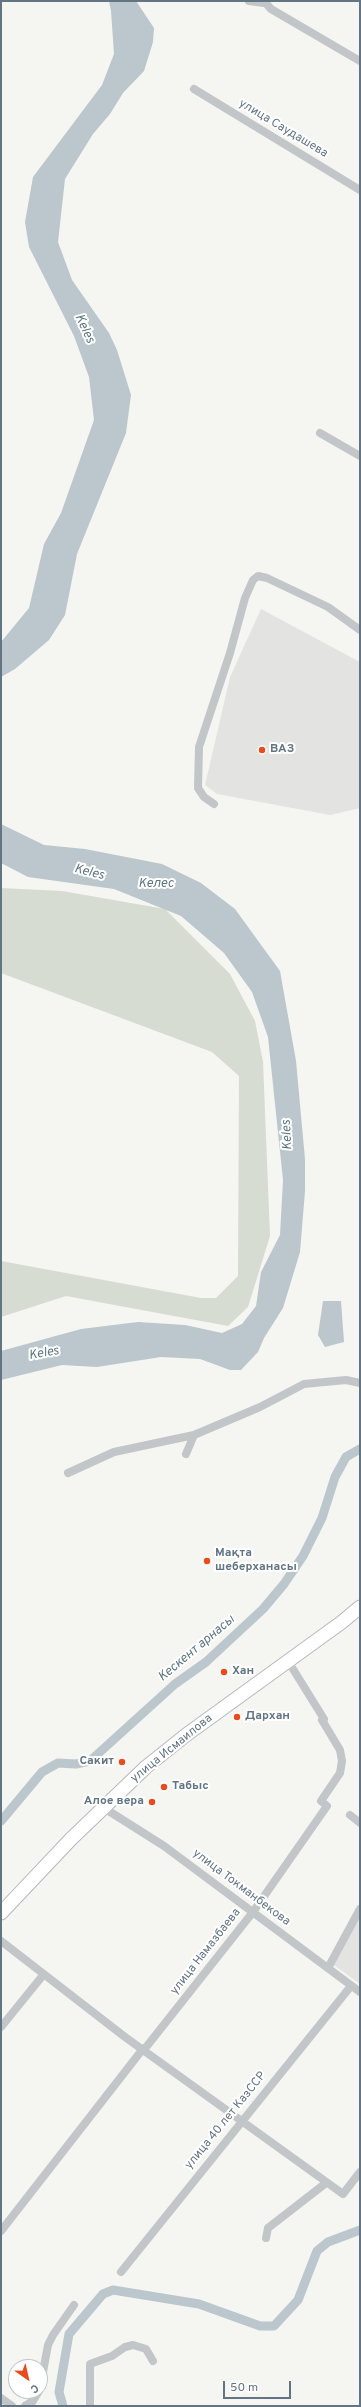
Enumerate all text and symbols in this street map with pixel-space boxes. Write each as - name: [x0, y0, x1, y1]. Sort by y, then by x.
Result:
- street label: улица Саудашева: [236, 97, 330, 161]
- water label: Keles: [71, 312, 97, 346]
- place label: ВАЗ: [270, 743, 294, 757]
- marker: ВАЗ: [257, 745, 267, 755]
- water label: Keles: [72, 862, 106, 884]
- water label: Келес: [138, 876, 174, 892]
- water label: Keles: [279, 1119, 297, 1151]
- water label: Keles: [28, 1344, 60, 1364]
- place label: Мақта шеберханасы: [215, 1547, 297, 1575]
- marker: Мақта шеберханасы: [202, 1556, 212, 1566]
- water label: Кескент арнасы: [156, 1612, 238, 1686]
- place label: Хан: [232, 1665, 254, 1679]
- marker: Хан: [219, 1667, 229, 1677]
- place label: Дархан: [245, 1710, 290, 1724]
- street label: улица Исмаилова: [128, 1712, 216, 1786]
- marker: Дархан: [232, 1712, 242, 1722]
- place label: Сакит: [79, 1755, 114, 1769]
- marker: Сакит: [117, 1757, 127, 1767]
- place label: Табыс: [172, 1780, 209, 1794]
- marker: Табыс: [159, 1782, 169, 1792]
- place label: Алое вера: [84, 1795, 144, 1809]
- marker: Алое вера: [147, 1797, 157, 1807]
- street label: улица Токманбекова: [189, 1847, 293, 1929]
- street label: улица Намазбаева: [168, 1906, 244, 1998]
- street label: улица 40 лет КазССР: [182, 2069, 270, 2173]
- north arrow: [8, 2359, 48, 2399]
- scale bar: [225, 2373, 293, 2399]
- text: С: [27, 2380, 41, 2396]
- text: 50 m: [230, 2380, 258, 2396]

